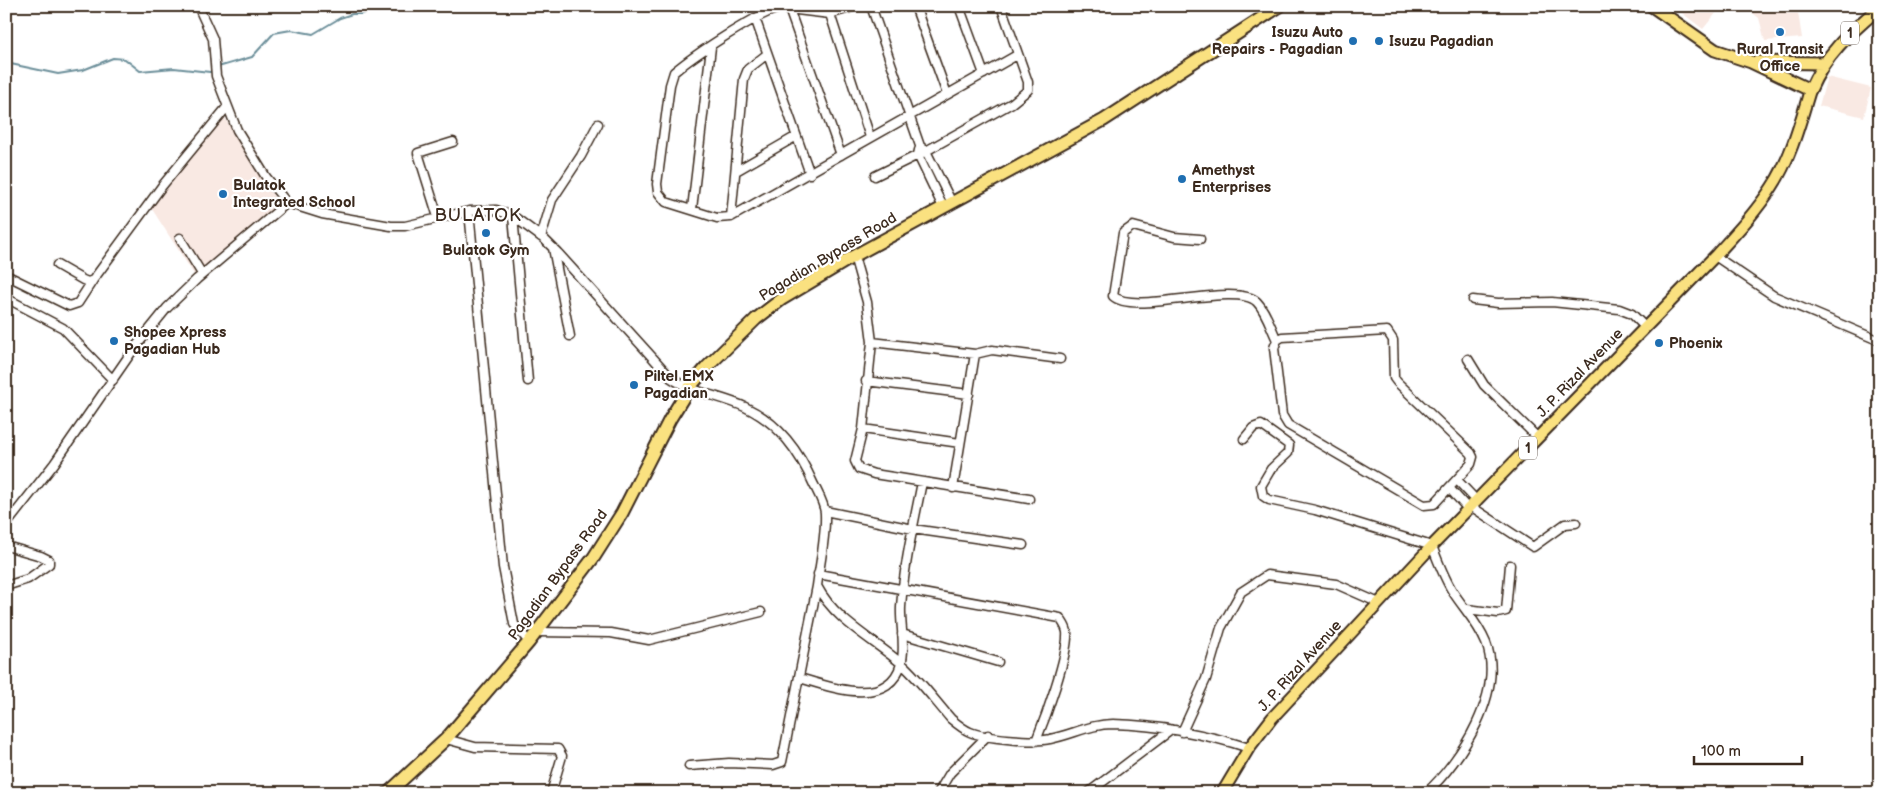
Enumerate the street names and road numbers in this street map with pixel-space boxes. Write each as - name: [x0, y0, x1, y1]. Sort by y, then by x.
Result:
- road number: 1: [1841, 22, 1859, 44]
- street label: Pagadian Bypass Road: [756, 208, 900, 306]
- street label: J. P. Rizal Avenue: [1533, 324, 1627, 422]
- road number: 1: [1519, 436, 1537, 459]
- street label: Pagadian Bypass Road: [504, 506, 612, 644]
- street label: J. P. Rizal Avenue: [1254, 616, 1346, 716]

